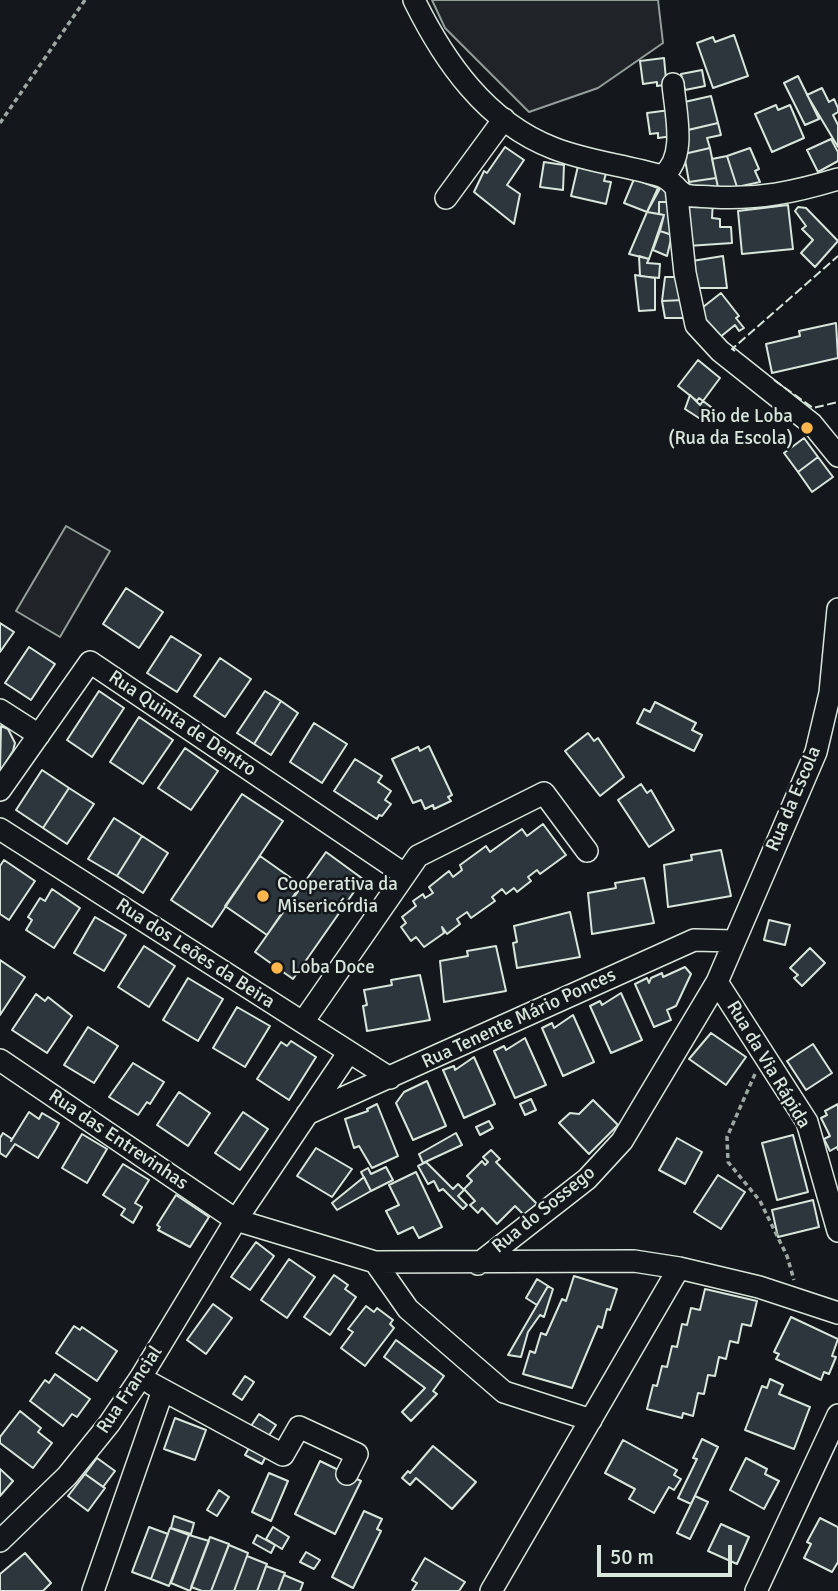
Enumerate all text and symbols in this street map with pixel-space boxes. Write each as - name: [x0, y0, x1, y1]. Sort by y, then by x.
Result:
- place label: Rio de Loba (Rua da Escola): [668, 406, 793, 450]
- marker: Rio de Loba (Rua da Escola): [799, 420, 815, 436]
- street label: Rua Quinta de Dentro: [104, 666, 260, 782]
- street label: Rua da Escola: [762, 743, 826, 855]
- place label: Cooperativa da Misericórdia: [277, 874, 398, 918]
- marker: Cooperativa da Misericórdia: [255, 888, 271, 904]
- street label: Rua dos Leões da Beira: [111, 894, 279, 1014]
- place label: Loba Doce: [291, 957, 375, 979]
- marker: Loba Doce: [269, 960, 285, 976]
- street label: Rua Tenente Mário Ponces: [418, 964, 620, 1074]
- street label: Rua da Via Rápida: [721, 997, 815, 1133]
- street label: Rua das Entrevinhas: [44, 1085, 192, 1195]
- street label: Rua do Sossego: [488, 1162, 600, 1258]
- street label: Rua Francial: [92, 1342, 168, 1438]
- scale bar: [600, 1532, 735, 1576]
- text: 50 m: [610, 1544, 654, 1570]

